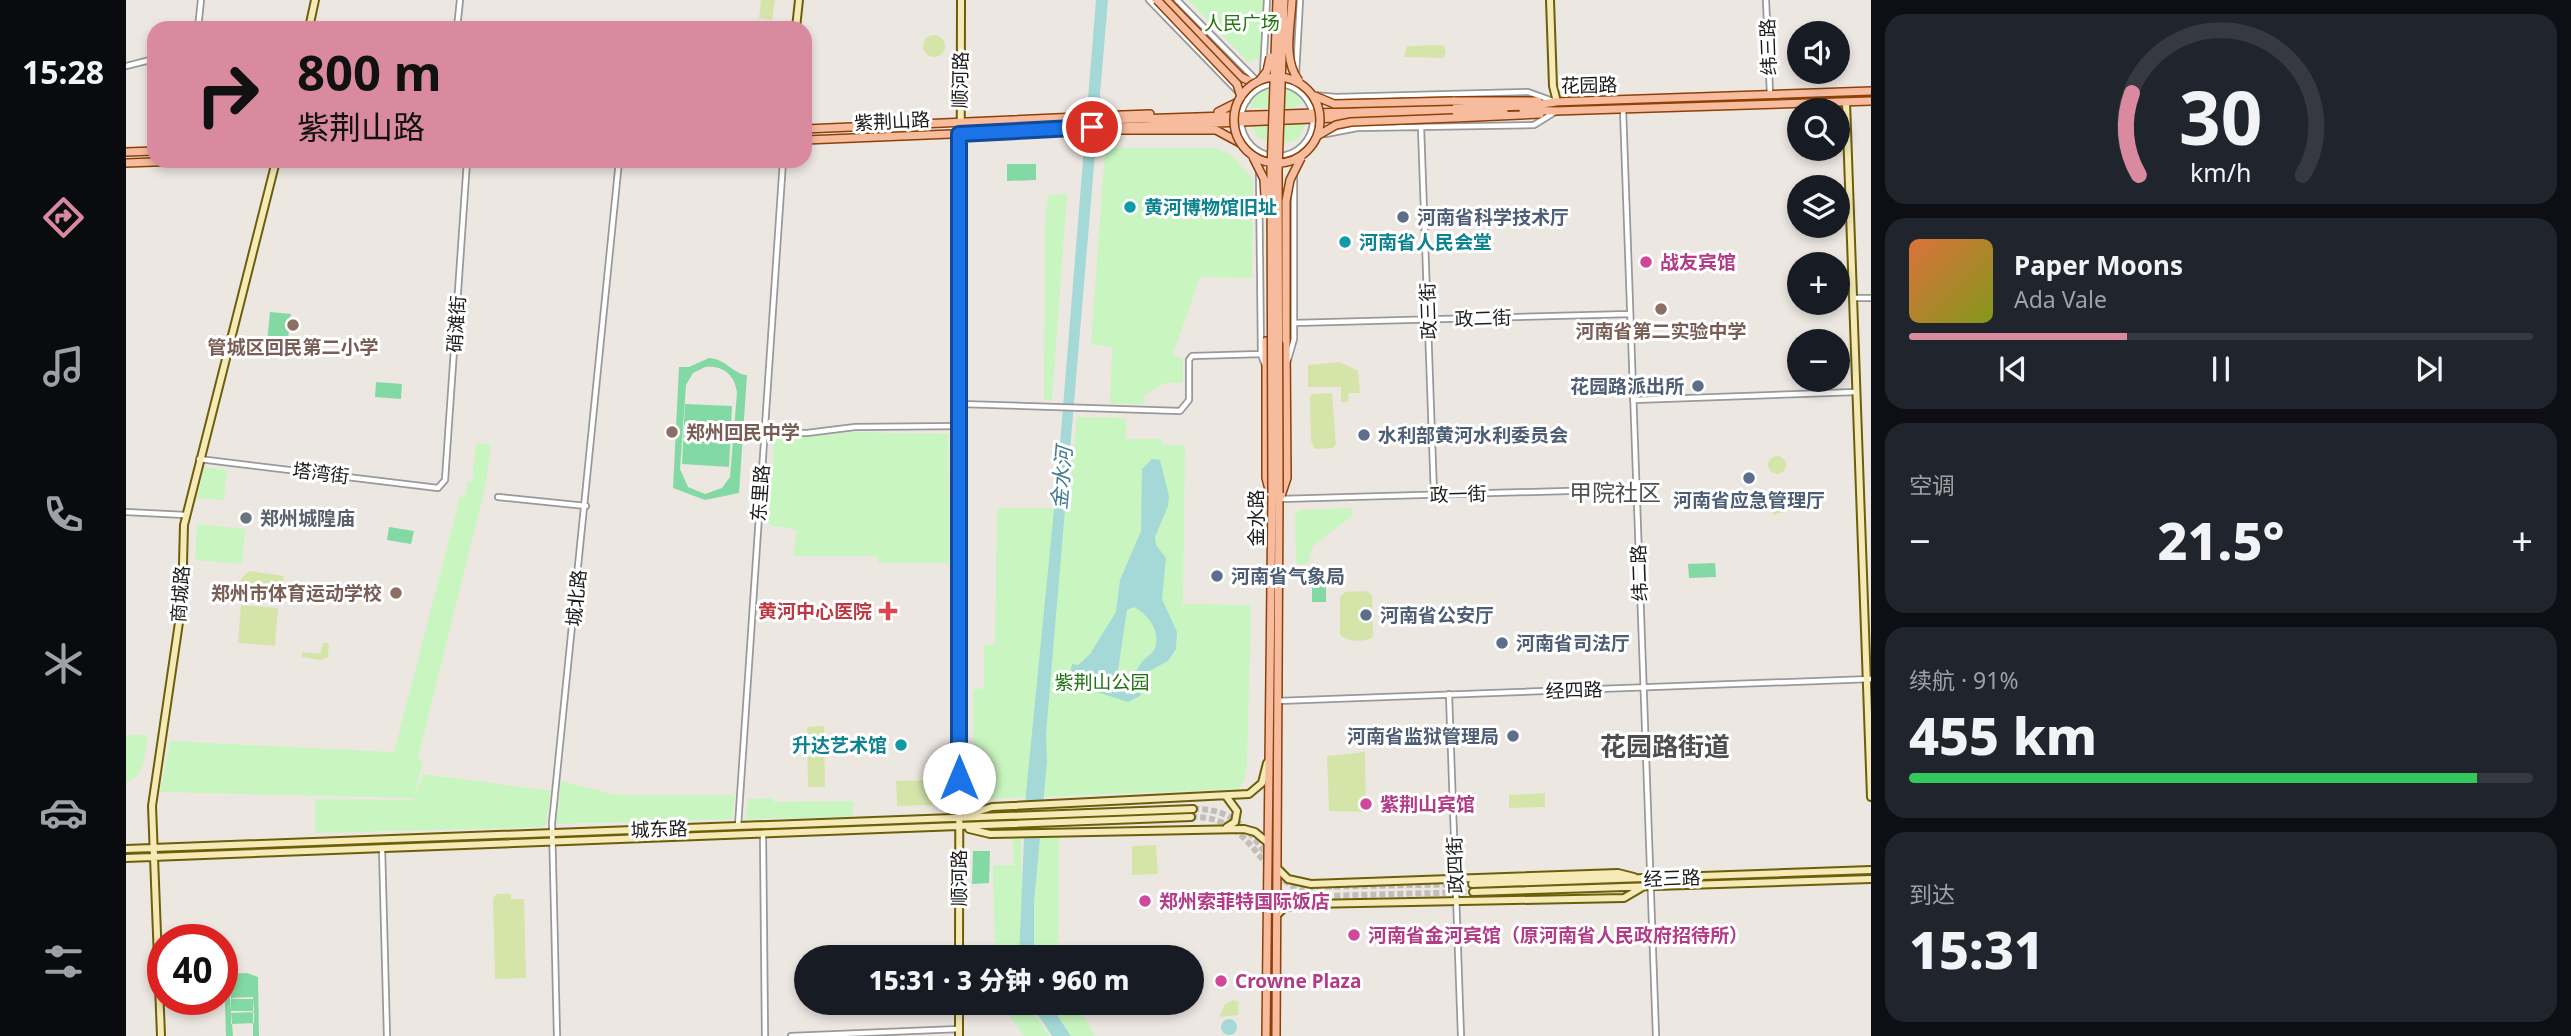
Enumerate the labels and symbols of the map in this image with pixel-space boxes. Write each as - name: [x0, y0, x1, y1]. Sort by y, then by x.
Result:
- park label: 人民广场: [1204, 10, 1280, 36]
- street label: 纬三路: [1754, 18, 1782, 76]
- street label: 顺河路: [947, 51, 973, 109]
- street label: 花园路: [1560, 72, 1618, 98]
- pin: [1062, 97, 1122, 157]
- street label: 紫荆山路: [853, 106, 931, 136]
- place label: 黄河博物馆旧址: [1144, 194, 1277, 220]
- marker: 黄河博物馆旧址: [1122, 199, 1138, 215]
- place label: 河南省科学技术厅: [1417, 204, 1569, 230]
- marker: 河南省科学技术厅: [1395, 209, 1411, 225]
- place label: 河南省人民会堂: [1359, 229, 1492, 255]
- marker: 河南省人民会堂: [1337, 234, 1353, 250]
- place label: 战友宾馆: [1660, 249, 1736, 275]
- marker: 战友宾馆: [1638, 254, 1654, 270]
- street label: 政三街: [1414, 282, 1442, 340]
- street label: 硝滩街: [441, 295, 471, 353]
- marker: 河南省第二实验中学: [1653, 301, 1669, 317]
- street label: 政二街: [1454, 304, 1512, 332]
- marker: 管城区回民第二小学: [285, 317, 301, 333]
- place label: 河南省第二实验中学: [1575, 318, 1747, 344]
- place label: 管城区回民第二小学: [207, 334, 379, 360]
- place label: 花园路派出所: [1570, 373, 1684, 399]
- marker: 花园路派出所: [1690, 378, 1706, 394]
- place label: 郑州回民中学: [686, 419, 800, 445]
- place label: 水利部黄河水利委员会: [1378, 422, 1568, 448]
- marker: 郑州回民中学: [664, 424, 680, 440]
- marker: 水利部黄河水利委员会: [1356, 427, 1372, 443]
- water label: 金水河: [1044, 441, 1078, 511]
- street label: 塔湾街: [291, 457, 351, 489]
- street label: 东里路: [745, 464, 775, 522]
- marker: 河南省应急管理厅: [1741, 470, 1757, 486]
- district label: 甲院社区: [1569, 476, 1661, 508]
- street label: 政一街: [1429, 480, 1487, 508]
- place label: 河南省应急管理厅: [1673, 487, 1825, 513]
- street label: 金水路: [1243, 489, 1269, 547]
- place label: 郑州城隍庙: [260, 505, 355, 531]
- marker: 郑州城隍庙: [238, 510, 254, 526]
- street label: 纬二路: [1625, 544, 1653, 602]
- place label: 河南省气象局: [1231, 563, 1345, 589]
- street label: 商城路: [165, 565, 195, 623]
- street label: 城北路: [560, 568, 592, 628]
- marker: 河南省气象局: [1209, 568, 1225, 584]
- place label: 郑州市体育运动学校: [211, 580, 382, 606]
- marker: 郑州市体育运动学校: [388, 585, 404, 601]
- place label: 黄河中心医院: [758, 598, 872, 624]
- marker: 黄河中心医院: [878, 601, 898, 621]
- place label: 河南省公安厅: [1380, 602, 1494, 628]
- marker: 河南省公安厅: [1358, 607, 1374, 623]
- place label: 河南省司法厅: [1516, 630, 1630, 656]
- marker: 河南省司法厅: [1494, 635, 1510, 651]
- park label: 紫荆山公园: [1054, 669, 1150, 695]
- street label: 经四路: [1545, 676, 1603, 704]
- place label: 河南省监狱管理局: [1347, 723, 1499, 749]
- marker: 河南省监狱管理局: [1505, 728, 1521, 744]
- district label: 花园路街道: [1600, 728, 1730, 764]
- place label: 升达艺术馆: [792, 732, 887, 758]
- marker: 升达艺术馆: [893, 737, 909, 753]
- position arrow: [922, 741, 996, 815]
- place label: 紫荆山宾馆: [1380, 791, 1475, 817]
- marker: 紫荆山宾馆: [1358, 796, 1374, 812]
- street label: 城东路: [630, 815, 688, 843]
- street label: 政四街: [1441, 836, 1469, 894]
- street label: 顺河路: [946, 849, 972, 907]
- street label: 经三路: [1643, 864, 1701, 892]
- place label: 郑州索菲特国际饭店: [1159, 888, 1330, 914]
- marker: 郑州索菲特国际饭店: [1137, 893, 1153, 909]
- place label: 河南省金河宾馆（原河南省人民政府招待所）: [1368, 922, 1748, 948]
- speed limit sign: 40: [147, 924, 238, 1015]
- marker: 河南省金河宾馆（原河南省人民政府招待所）: [1346, 927, 1362, 943]
- place label: Crowne Plaza: [1235, 968, 1361, 994]
- marker: Crowne Plaza: [1213, 973, 1229, 989]

